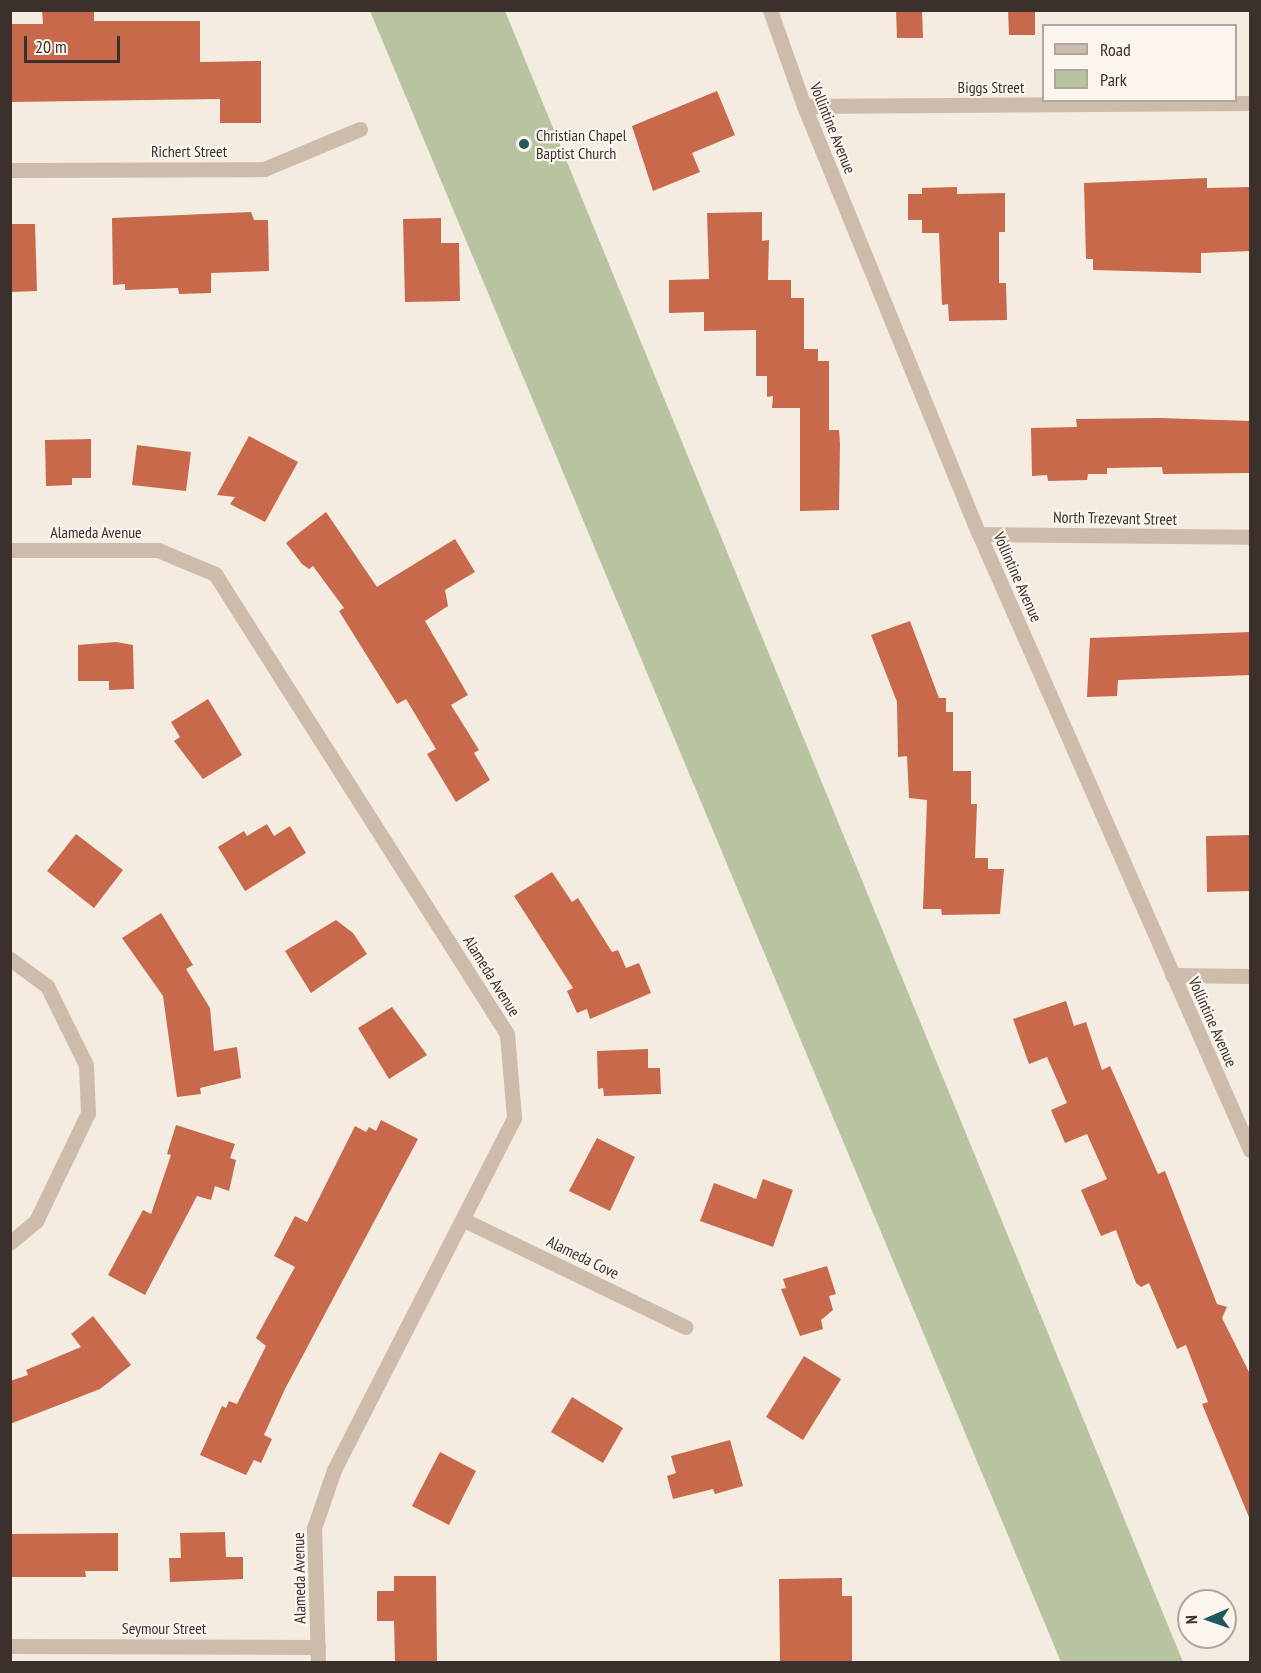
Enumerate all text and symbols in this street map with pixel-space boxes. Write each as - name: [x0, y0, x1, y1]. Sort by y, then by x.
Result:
- scale bar: [27, 24, 123, 62]
- legend: [1042, 24, 1237, 102]
- text: 20 m: [35, 35, 67, 58]
- text: Road: [1100, 38, 1131, 61]
- text: Park: [1100, 68, 1127, 91]
- street label: Biggs Street: [958, 77, 1024, 97]
- street label: Vollintine Avenue: [806, 80, 860, 176]
- place label: Christian Chapel Baptist Church: [536, 125, 626, 163]
- marker: Christian Chapel Baptist Church: [517, 137, 531, 151]
- street label: Richert Street: [151, 141, 227, 161]
- street label: North Trezevant Street: [1053, 507, 1177, 529]
- street label: Alameda Avenue: [50, 522, 142, 542]
- street label: Vollintine Avenue: [990, 529, 1046, 625]
- street label: Alameda Avenue: [460, 932, 524, 1020]
- street label: Vollintine Avenue: [1185, 974, 1241, 1070]
- street label: Alameda Cove: [544, 1231, 622, 1283]
- street label: Alameda Avenue: [289, 1532, 309, 1624]
- north arrow: [1177, 1589, 1237, 1649]
- text: N: [1181, 1615, 1201, 1624]
- street label: Seymour Street: [122, 1618, 206, 1638]

